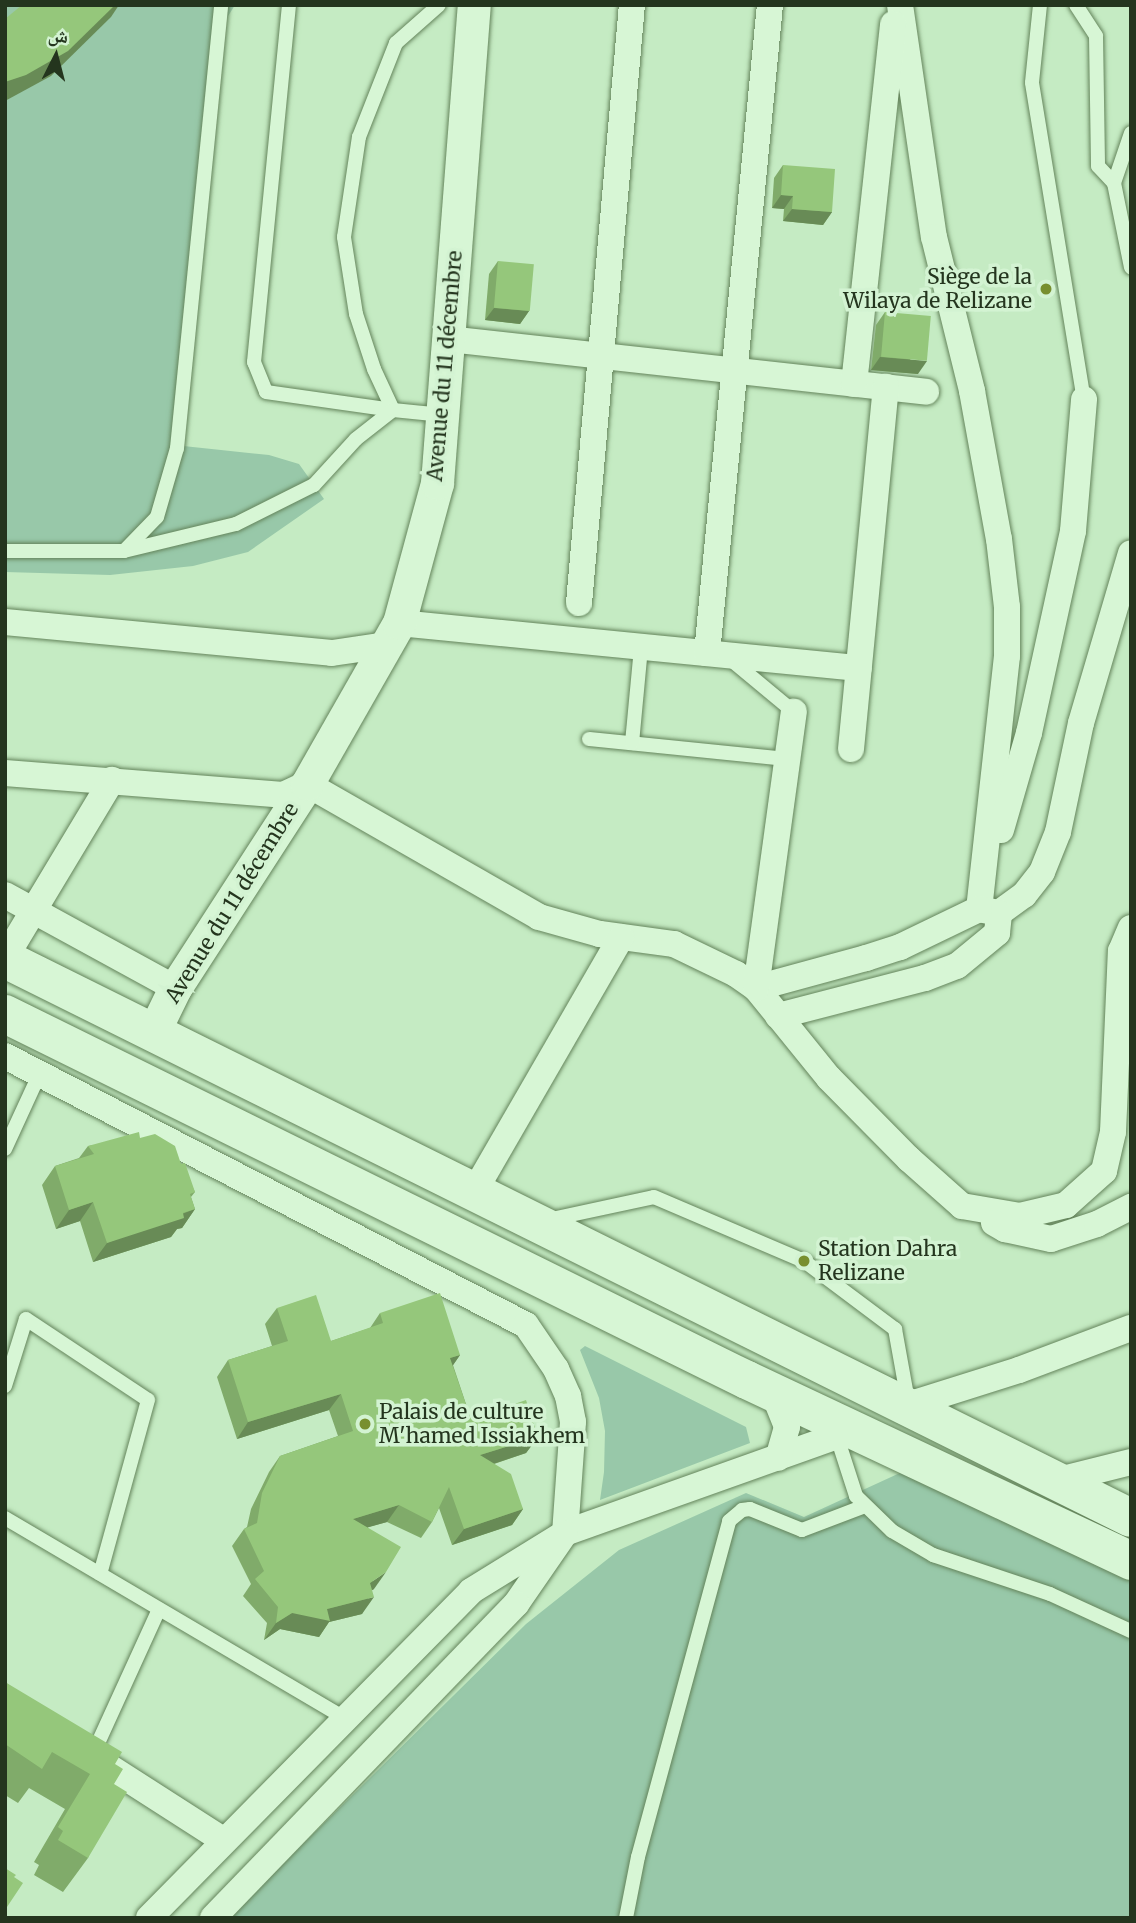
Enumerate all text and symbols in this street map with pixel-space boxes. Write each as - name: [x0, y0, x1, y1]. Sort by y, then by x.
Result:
- north arrow: [21, 21, 91, 91]
- text: ش: [47, 22, 69, 48]
- street label: Avenue du 11 décembre: [422, 250, 468, 482]
- place label: Siège de la Wilaya de Relizane: [843, 264, 1032, 314]
- marker: Siège de la Wilaya de Relizane: [1038, 281, 1054, 297]
- street label: Avenue du 11 décembre: [160, 798, 304, 1008]
- place label: Station Dahra Relizane: [818, 1236, 957, 1286]
- marker: Station Dahra Relizane: [796, 1253, 812, 1269]
- place label: Palais de culture M'hamed Issiakhem: [379, 1399, 585, 1449]
- marker: Palais de culture M'hamed Issiakhem: [357, 1416, 373, 1432]

